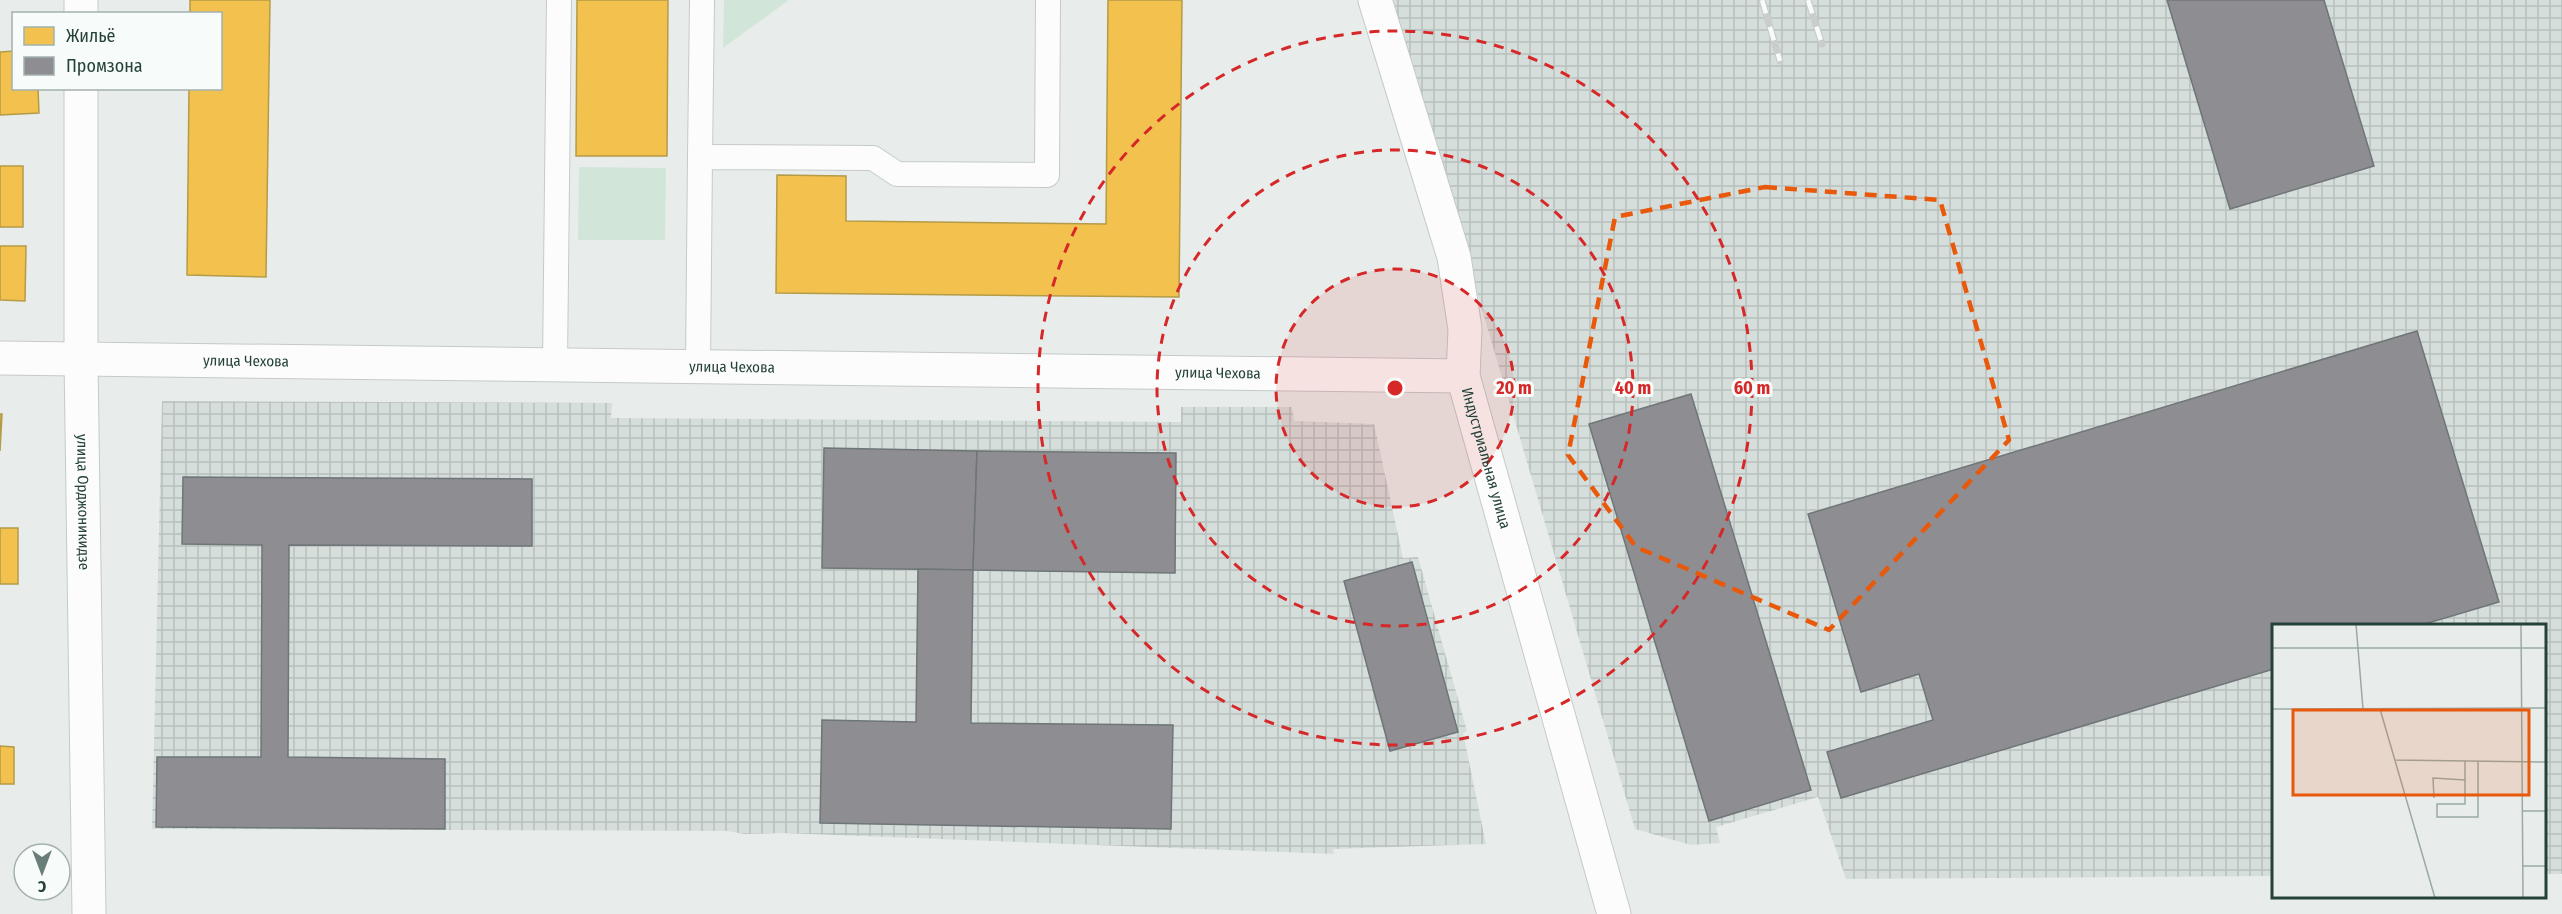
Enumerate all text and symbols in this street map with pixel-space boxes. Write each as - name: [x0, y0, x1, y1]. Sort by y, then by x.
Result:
- legend: [12, 12, 222, 90]
- text: Жильё: [66, 25, 116, 47]
- text: Промзона: [66, 55, 143, 77]
- street label: улица Чехова: [203, 351, 289, 371]
- street label: улица Чехова: [689, 357, 775, 377]
- street label: улица Чехова: [1175, 363, 1261, 383]
- text: 20 m: [1495, 377, 1532, 399]
- text: 40 m: [1615, 377, 1651, 399]
- text: 60 m: [1734, 377, 1770, 399]
- centre of rings: [1385, 378, 1405, 398]
- street label: Индустриальная улица: [1458, 385, 1514, 531]
- street label: улица Орджоникидзе: [73, 434, 93, 570]
- inset map: [2272, 624, 2547, 899]
- north arrow: [12, 842, 72, 902]
- text: С: [37, 877, 46, 896]

